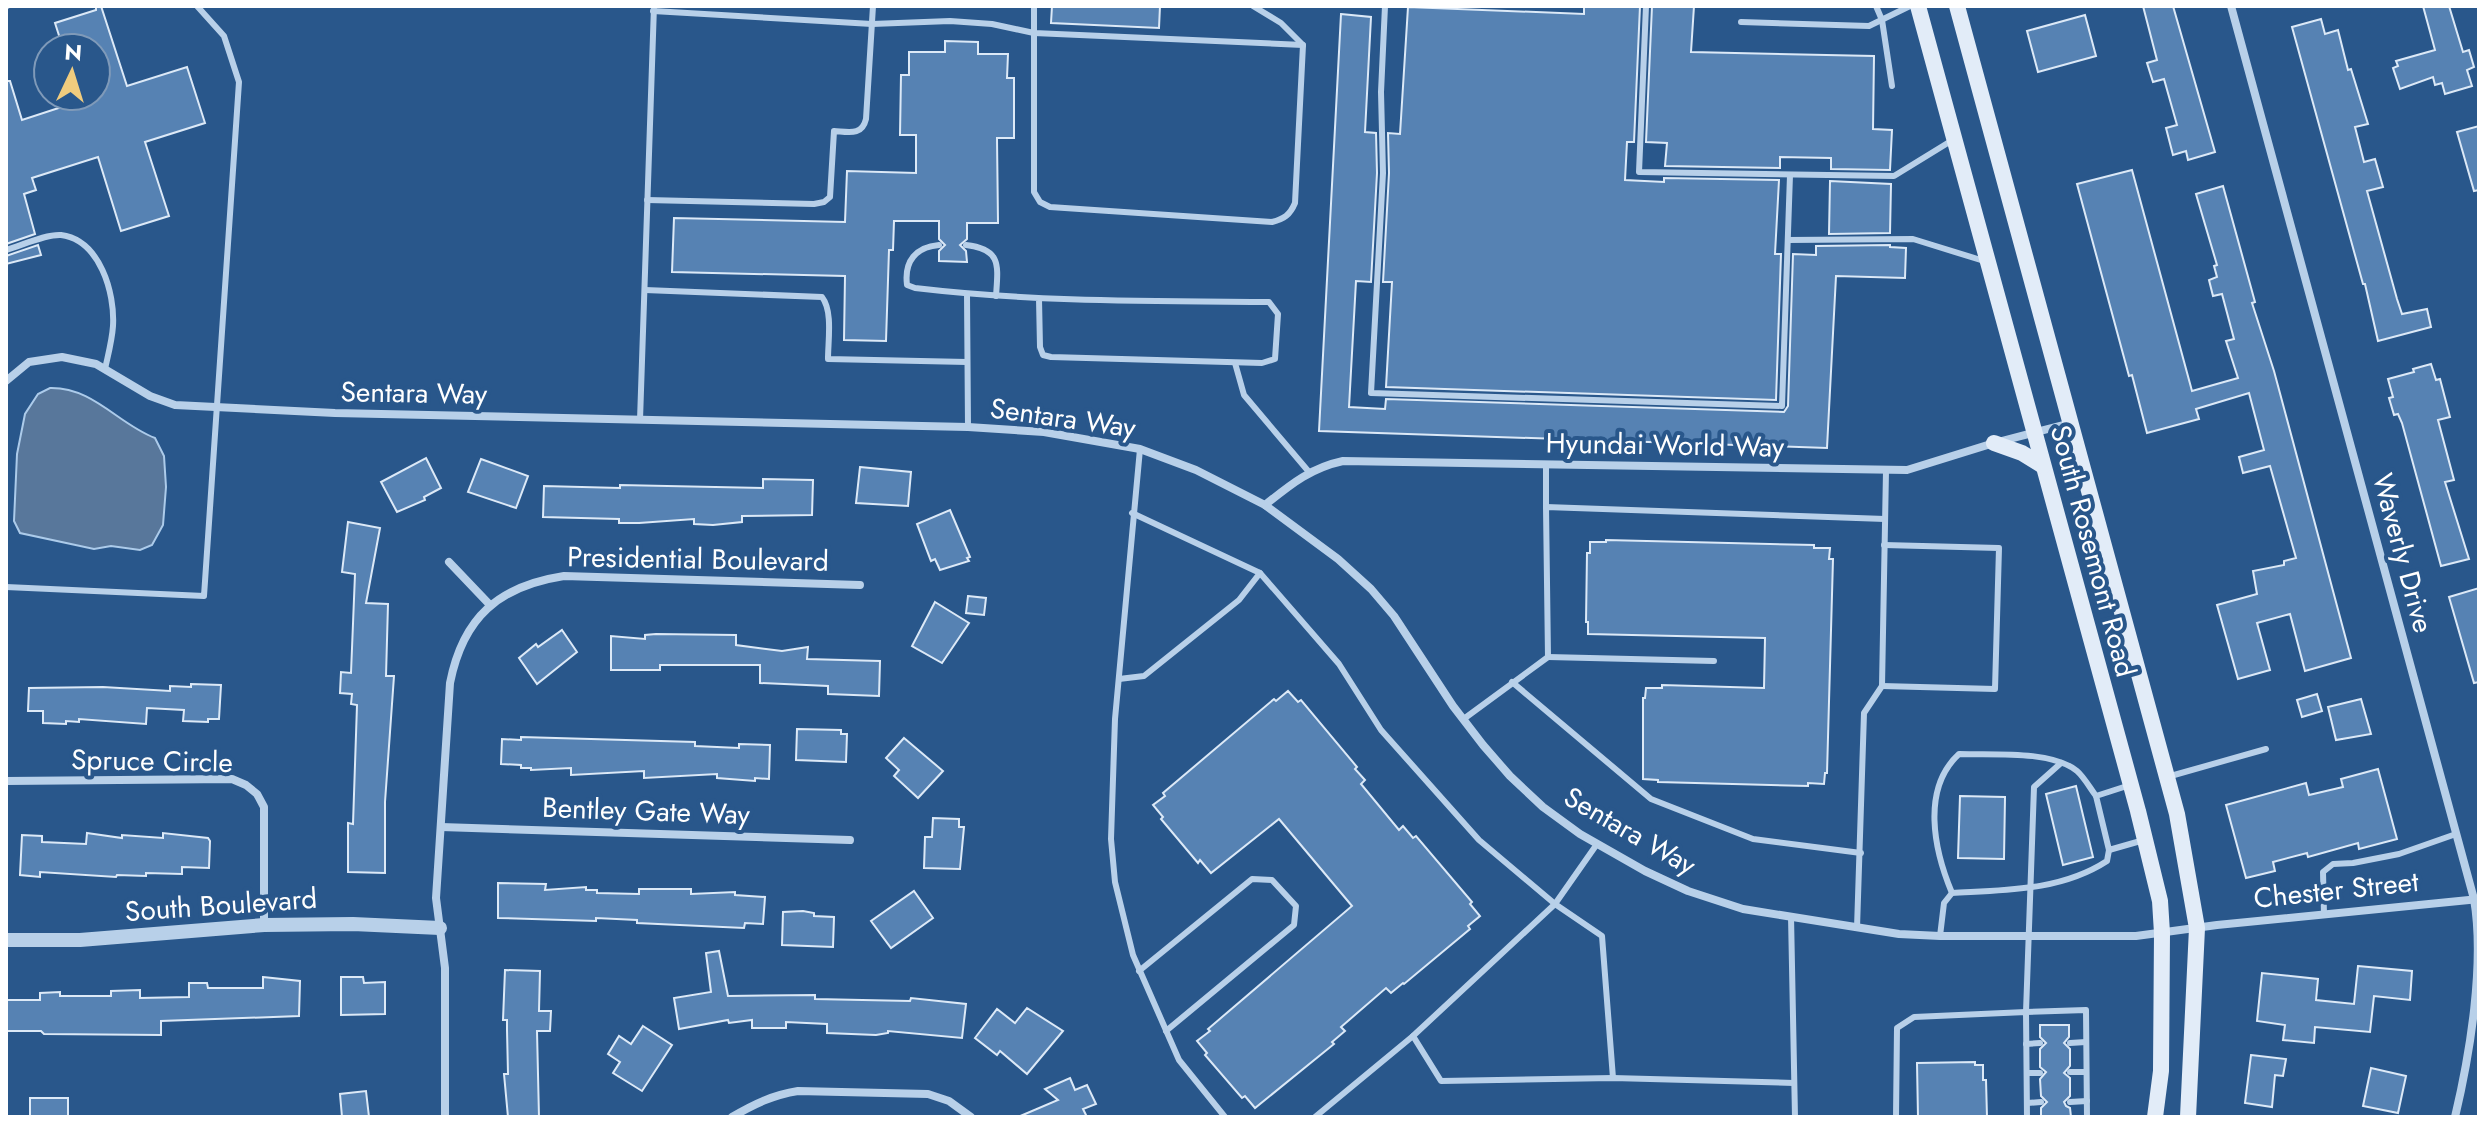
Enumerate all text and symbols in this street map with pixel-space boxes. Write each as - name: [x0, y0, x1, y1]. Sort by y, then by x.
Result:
- north arrow: [32, 32, 112, 112]
- text: N: [64, 35, 83, 69]
- street label: Sentara Way: [340, 371, 488, 415]
- street label: Sentara Way: [988, 387, 1139, 449]
- street label: South Rosemont Road: [2040, 421, 2146, 681]
- street label: Hyundai World Way: [1545, 422, 1785, 468]
- street label: Waverly Drive: [2362, 469, 2444, 637]
- street label: Presidential Boulevard: [567, 536, 829, 582]
- street label: Spruce Circle: [71, 739, 233, 783]
- street label: Sentara Way: [1556, 777, 1704, 886]
- street label: Bentley Gate Way: [541, 787, 751, 835]
- street label: Chester Street: [2252, 861, 2421, 919]
- street label: South Boulevard: [124, 878, 318, 932]

